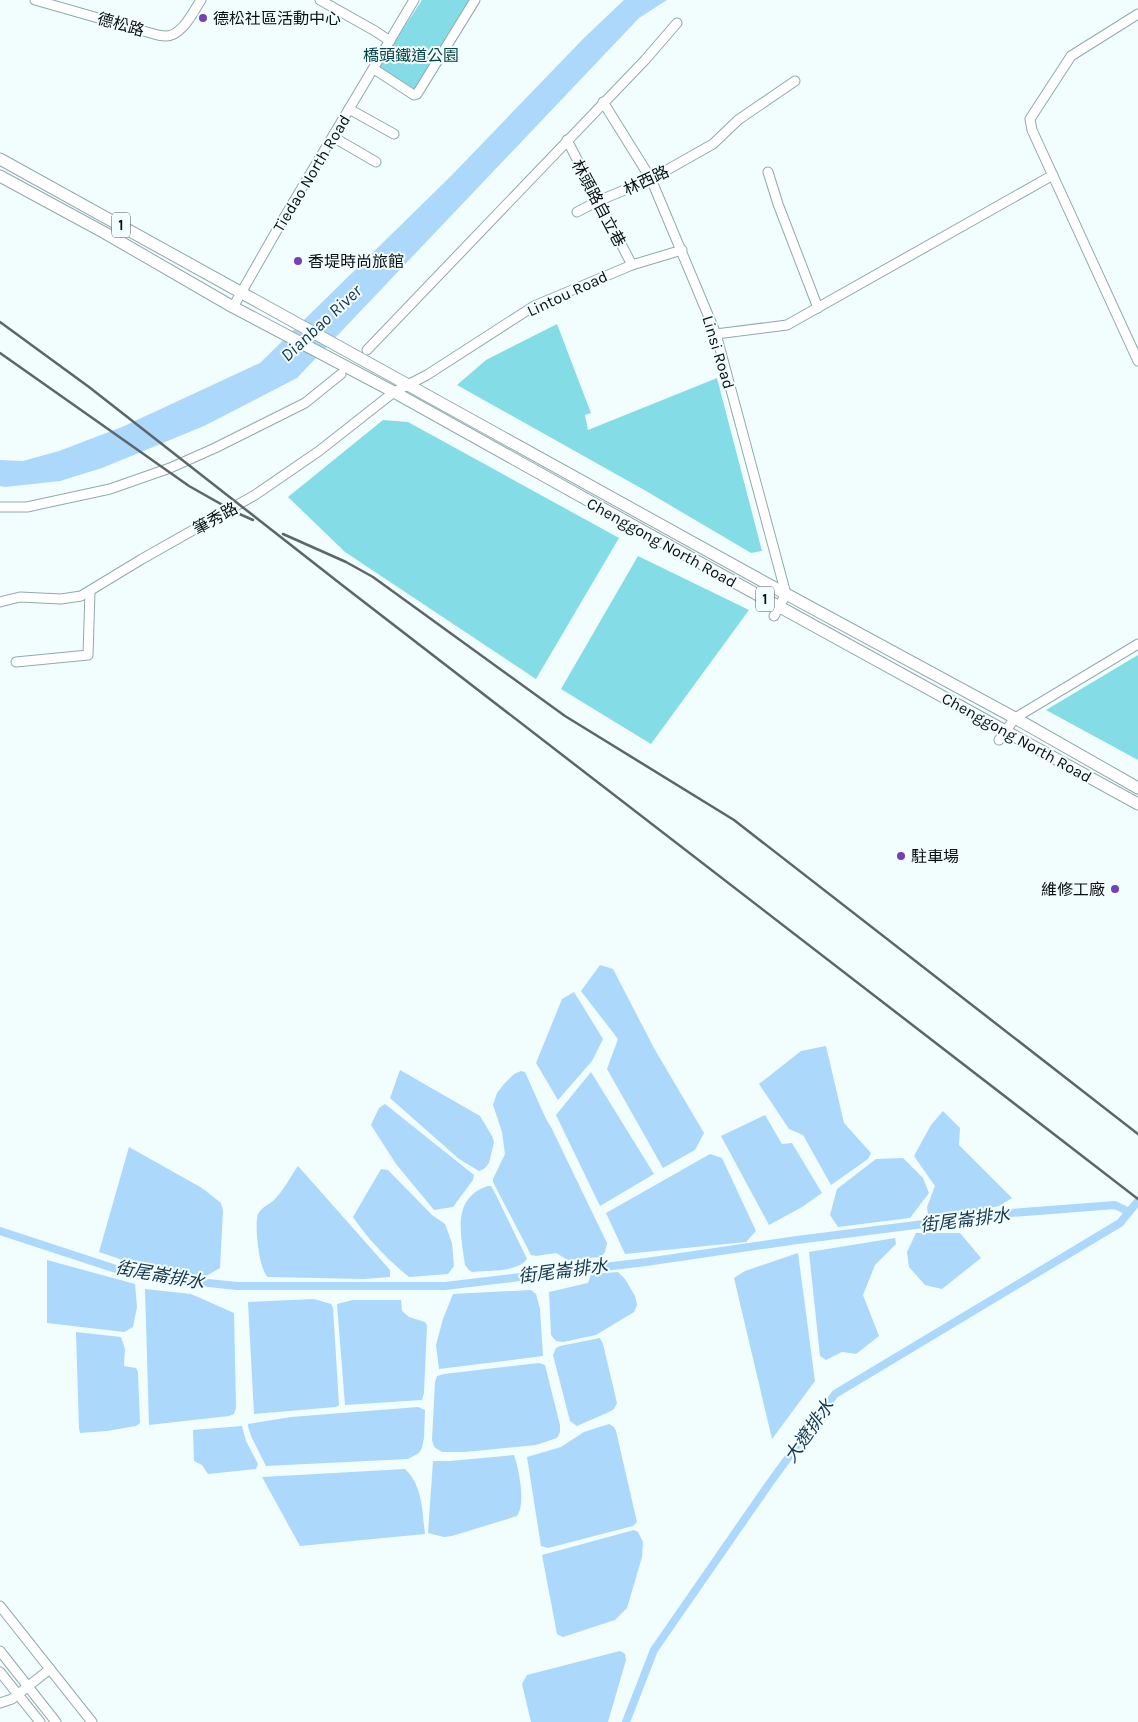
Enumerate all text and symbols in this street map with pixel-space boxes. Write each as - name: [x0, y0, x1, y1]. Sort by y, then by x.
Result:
- street label: 德松路: [95, 9, 147, 40]
- place label: 德松社區活動中心: [213, 9, 341, 28]
- marker: 德松社區活動中心: [197, 12, 209, 24]
- park label: 橋頭鐵道公園: [363, 46, 459, 65]
- street label: Tiedao North Road: [269, 111, 354, 235]
- street label: 林頭路自立巷: [568, 156, 629, 250]
- street label: 林西路: [620, 162, 672, 199]
- road number: 1: [112, 212, 130, 238]
- place label: 香堤時尚旅館: [308, 252, 404, 271]
- marker: 香堤時尚旅館: [292, 255, 304, 267]
- street label: Lintou Road: [524, 266, 611, 320]
- water label: Dianbao River: [276, 279, 367, 366]
- street label: Linsi Road: [698, 313, 739, 391]
- street label: Chenggong North Road: [584, 493, 740, 592]
- street label: 筆秀路: [190, 498, 241, 538]
- road number: 1: [756, 586, 774, 612]
- street label: Chenggong North Road: [939, 688, 1095, 787]
- place label: 駐車場: [911, 847, 959, 866]
- marker: 駐車場: [895, 850, 907, 862]
- place label: 維修工廠: [1041, 880, 1105, 899]
- marker: 維修工廠: [1109, 883, 1121, 895]
- water label: 街尾崙排水: [919, 1203, 1012, 1236]
- water label: 街尾崙排水: [517, 1254, 610, 1287]
- water label: 街尾崙排水: [114, 1256, 207, 1294]
- water label: 大遼排水: [779, 1394, 839, 1467]

